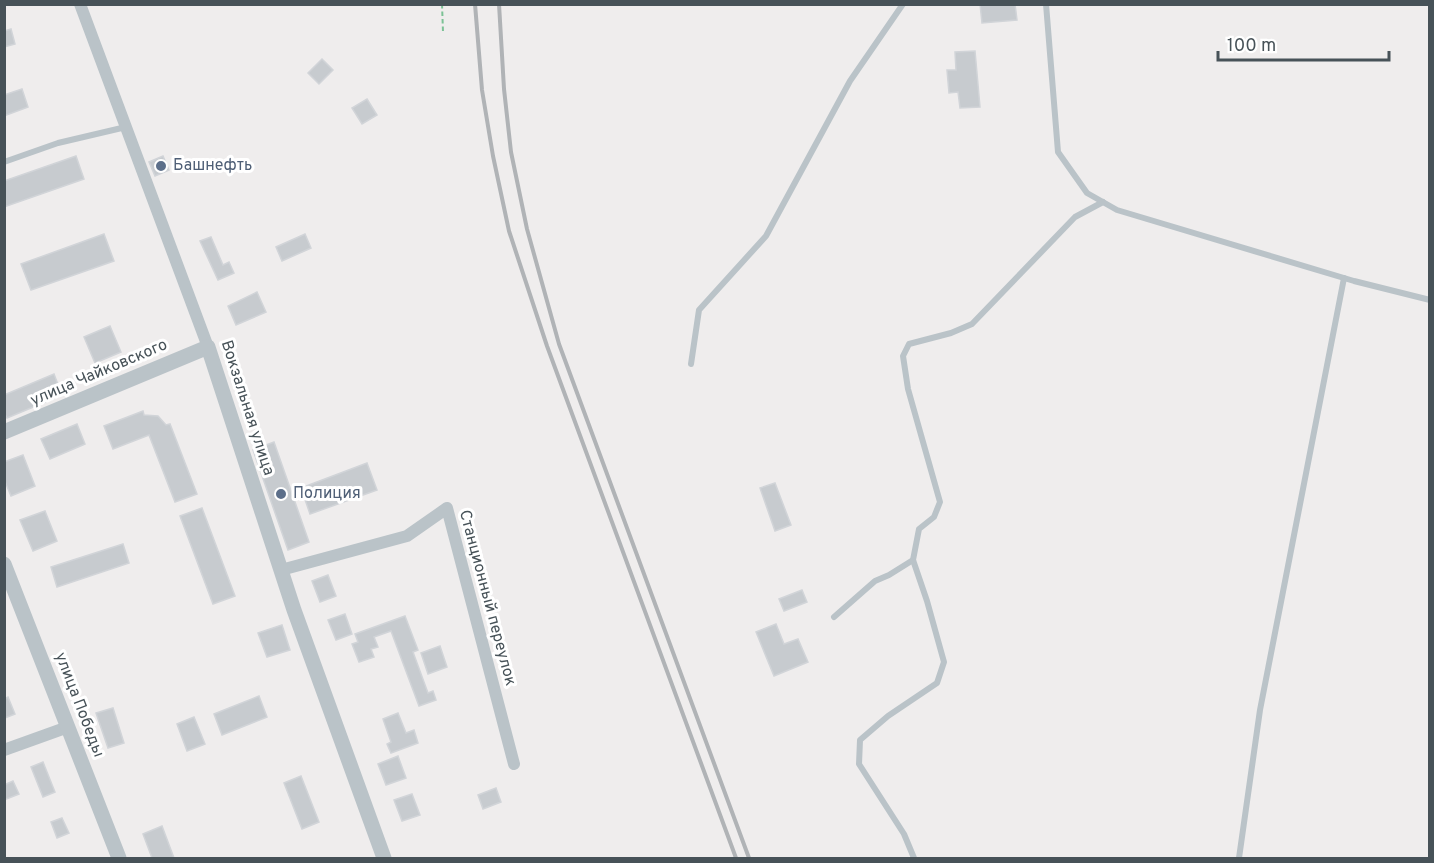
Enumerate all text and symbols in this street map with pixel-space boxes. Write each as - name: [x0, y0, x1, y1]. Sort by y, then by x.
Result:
- scale bar: [1218, 24, 1389, 62]
- text: 100 m: [1227, 35, 1276, 58]
- place label: Башнефть: [173, 156, 252, 176]
- marker: Башнефть: [154, 159, 168, 173]
- street label: улица Чайковского: [27, 335, 171, 411]
- street label: Вокзальная улица: [216, 338, 278, 478]
- place label: Полиция: [293, 484, 361, 504]
- marker: Полиция: [274, 487, 288, 501]
- street label: Станционный переулок: [454, 508, 520, 688]
- street label: улица Победы: [50, 650, 108, 760]

